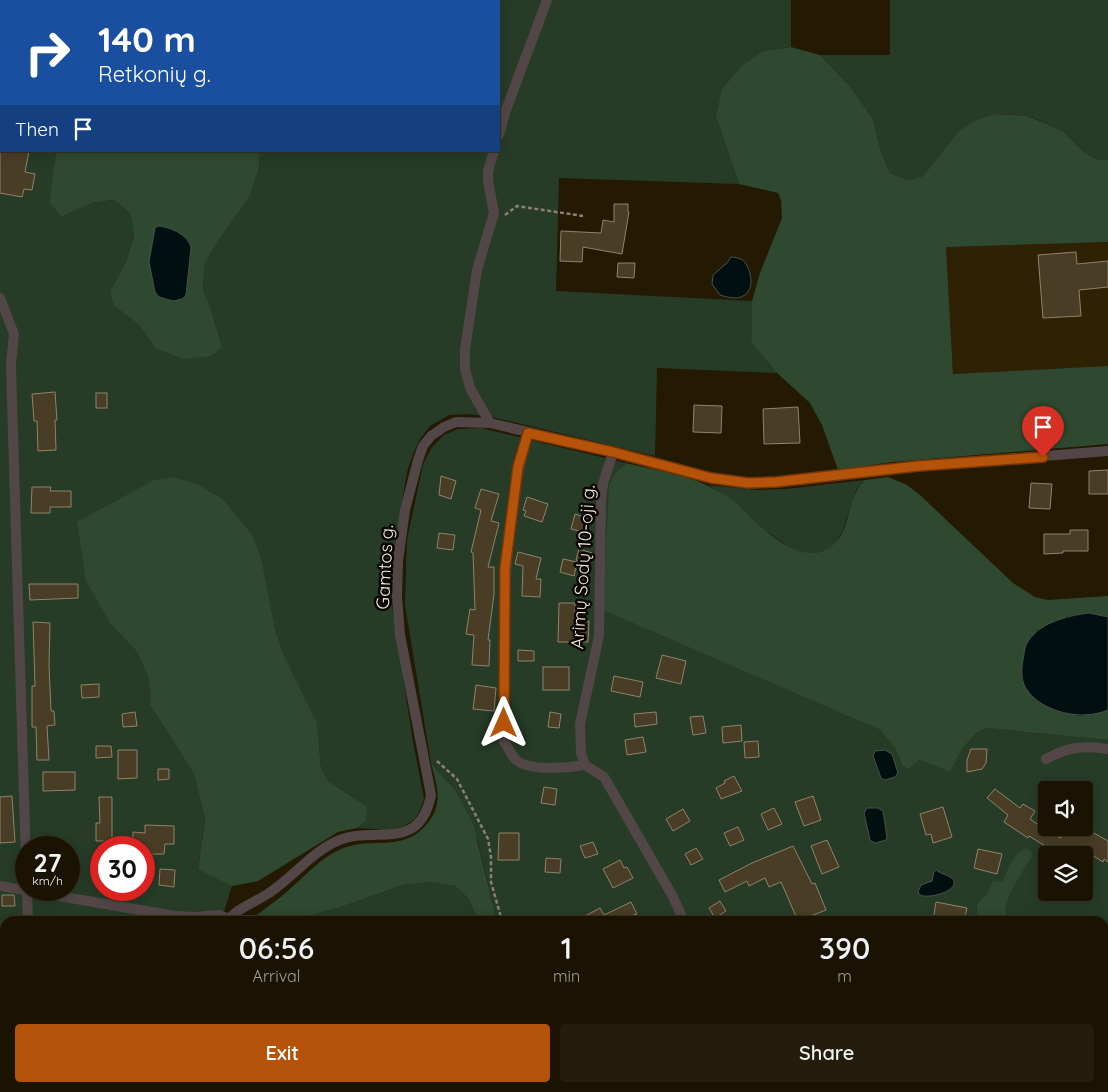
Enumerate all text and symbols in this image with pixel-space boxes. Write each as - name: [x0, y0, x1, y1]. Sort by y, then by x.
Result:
- text: 140 m: [98, 17, 196, 61]
- icon: right: [15, 20, 80, 85]
- text: Retkonių g.: [98, 60, 211, 88]
- icon: arrive: [69, 115, 97, 143]
- text: Then: [15, 117, 59, 141]
- pin: [1022, 406, 1064, 457]
- icon: arrive: [1029, 413, 1057, 441]
- street label: Arimų Sodų 10-oji g.: [565, 484, 600, 650]
- street label: Gamtos g.: [371, 524, 398, 610]
- position arrow: [477, 696, 529, 748]
- map controls: [1038, 781, 1093, 901]
- button: sound: [1038, 781, 1093, 836]
- speed limit sign: 30: [90, 836, 155, 901]
- button: layers: [1038, 846, 1093, 901]
- text: 27: [34, 847, 61, 878]
- text: km/h: [32, 873, 63, 888]
- text: 06:56: [239, 929, 314, 967]
- text: 1: [561, 929, 572, 967]
- text: 390: [819, 929, 870, 967]
- text: Arrival: [253, 966, 300, 986]
- text: min: [553, 966, 580, 986]
- text: m: [837, 966, 852, 986]
- button: Exit: [15, 1024, 550, 1082]
- button: Share: [560, 1024, 1094, 1082]

